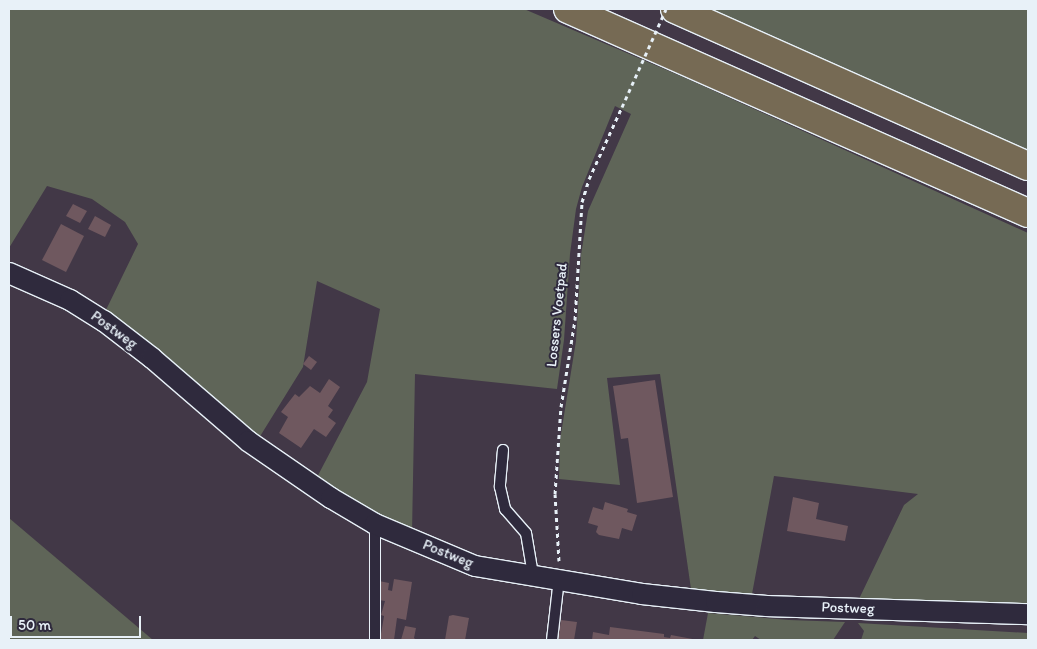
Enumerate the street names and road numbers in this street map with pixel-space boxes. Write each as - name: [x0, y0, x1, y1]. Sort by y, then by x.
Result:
- street label: Lossers Voetpad: [543, 262, 571, 368]
- street label: Postweg: [87, 307, 141, 353]
- street label: Postweg: [420, 536, 476, 572]
- street label: Postweg: [821, 598, 875, 618]

